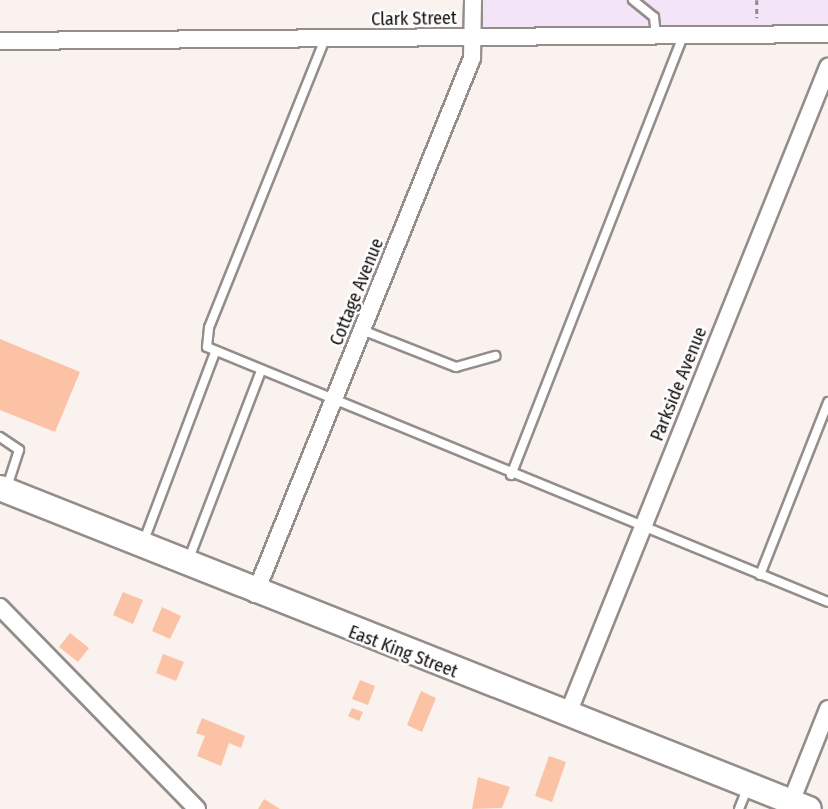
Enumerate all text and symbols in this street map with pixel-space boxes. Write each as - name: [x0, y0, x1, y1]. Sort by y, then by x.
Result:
- street label: Clark Street: [371, 7, 457, 31]
- street label: Cottage Avenue: [326, 235, 388, 349]
- street label: Parkside Avenue: [646, 324, 712, 444]
- street label: East King Street: [345, 621, 461, 683]

